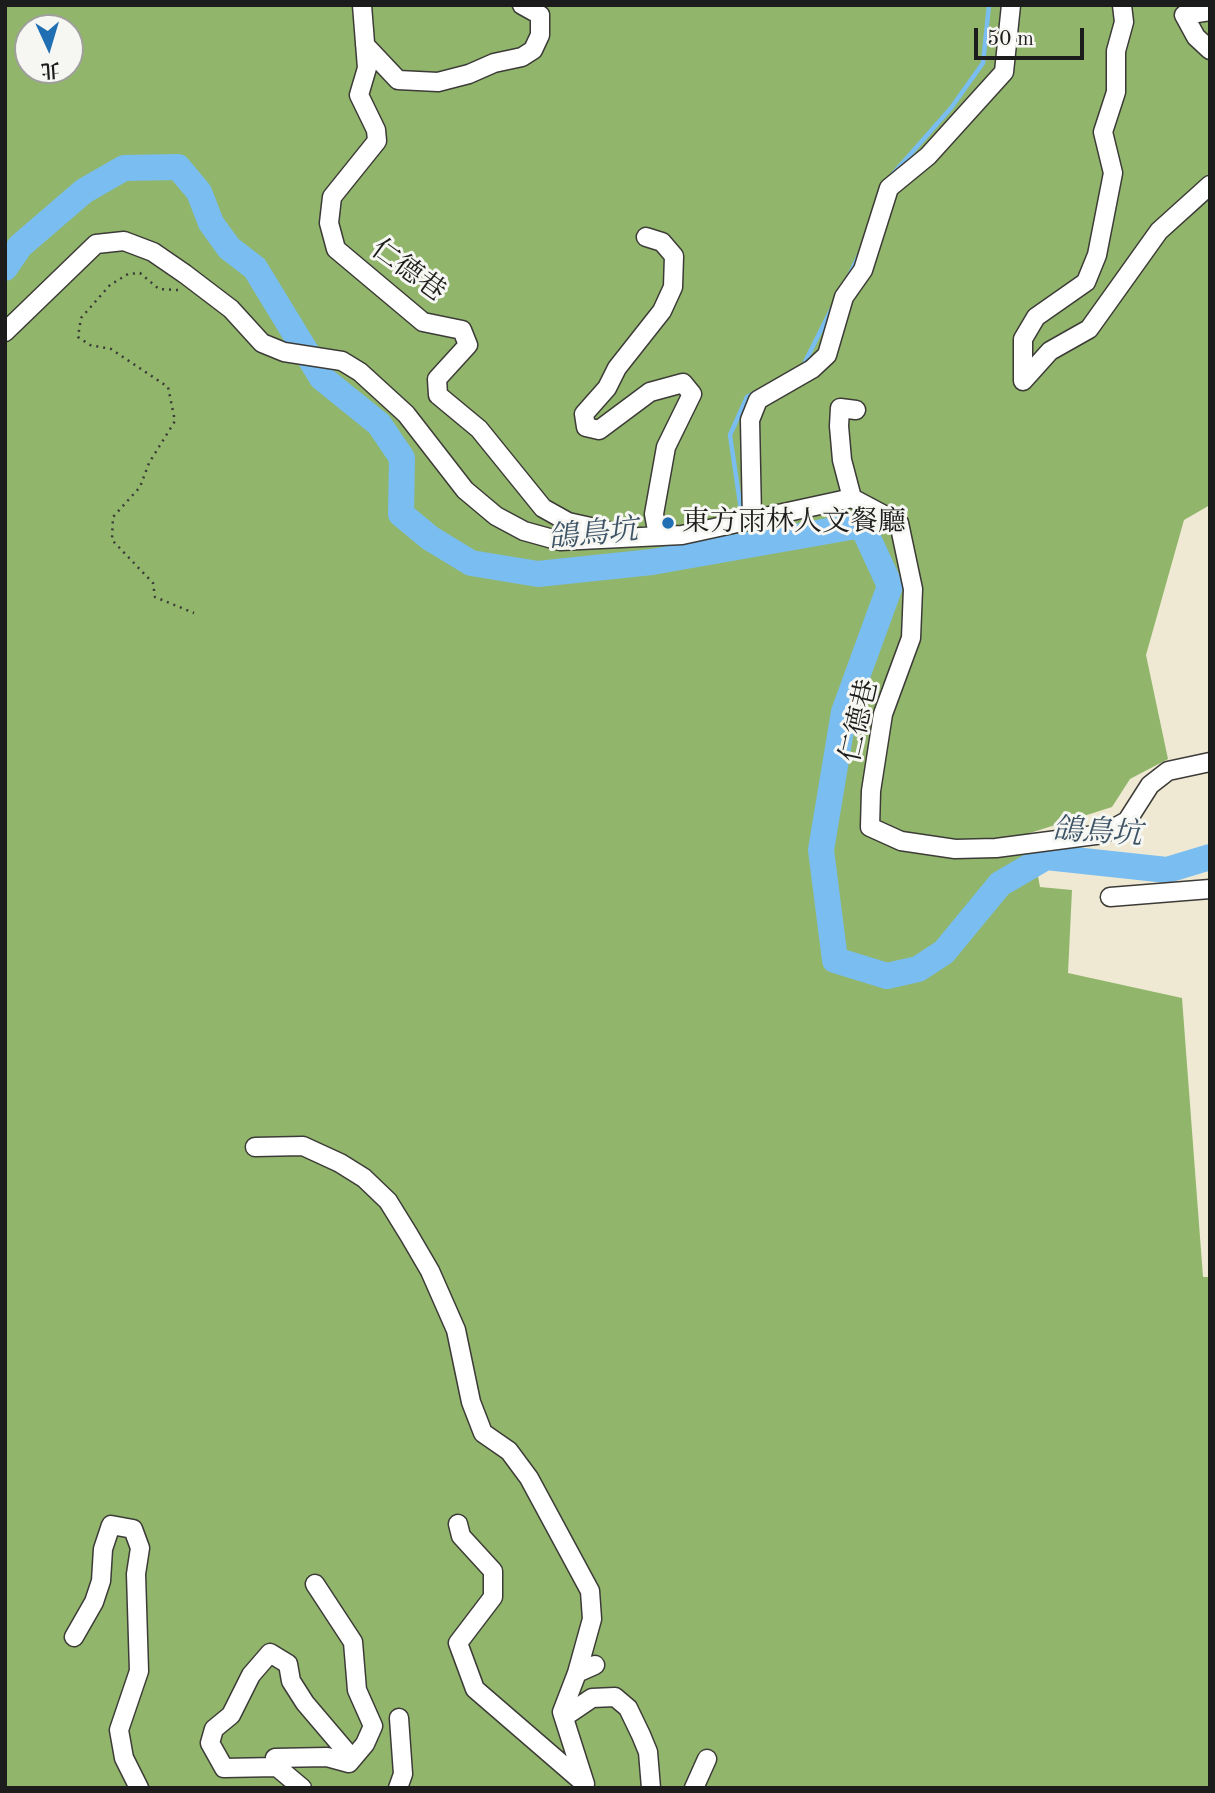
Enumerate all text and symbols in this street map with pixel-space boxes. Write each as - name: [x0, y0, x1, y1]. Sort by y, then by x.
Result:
- north arrow: [14, 14, 84, 84]
- scale bar: [977, 14, 1087, 58]
- text: 50 m: [987, 29, 1034, 50]
- text: 北: [40, 58, 61, 79]
- street label: 仁德巷: [364, 233, 452, 309]
- place label: 東方雨林人文餐廳: [682, 506, 906, 540]
- water label: 鴿鳥坑: [546, 512, 640, 558]
- marker: 東方雨林人文餐廳: [660, 515, 676, 531]
- street label: 仁德巷: [834, 676, 886, 766]
- water label: 鴿鳥坑: [1051, 813, 1143, 853]

